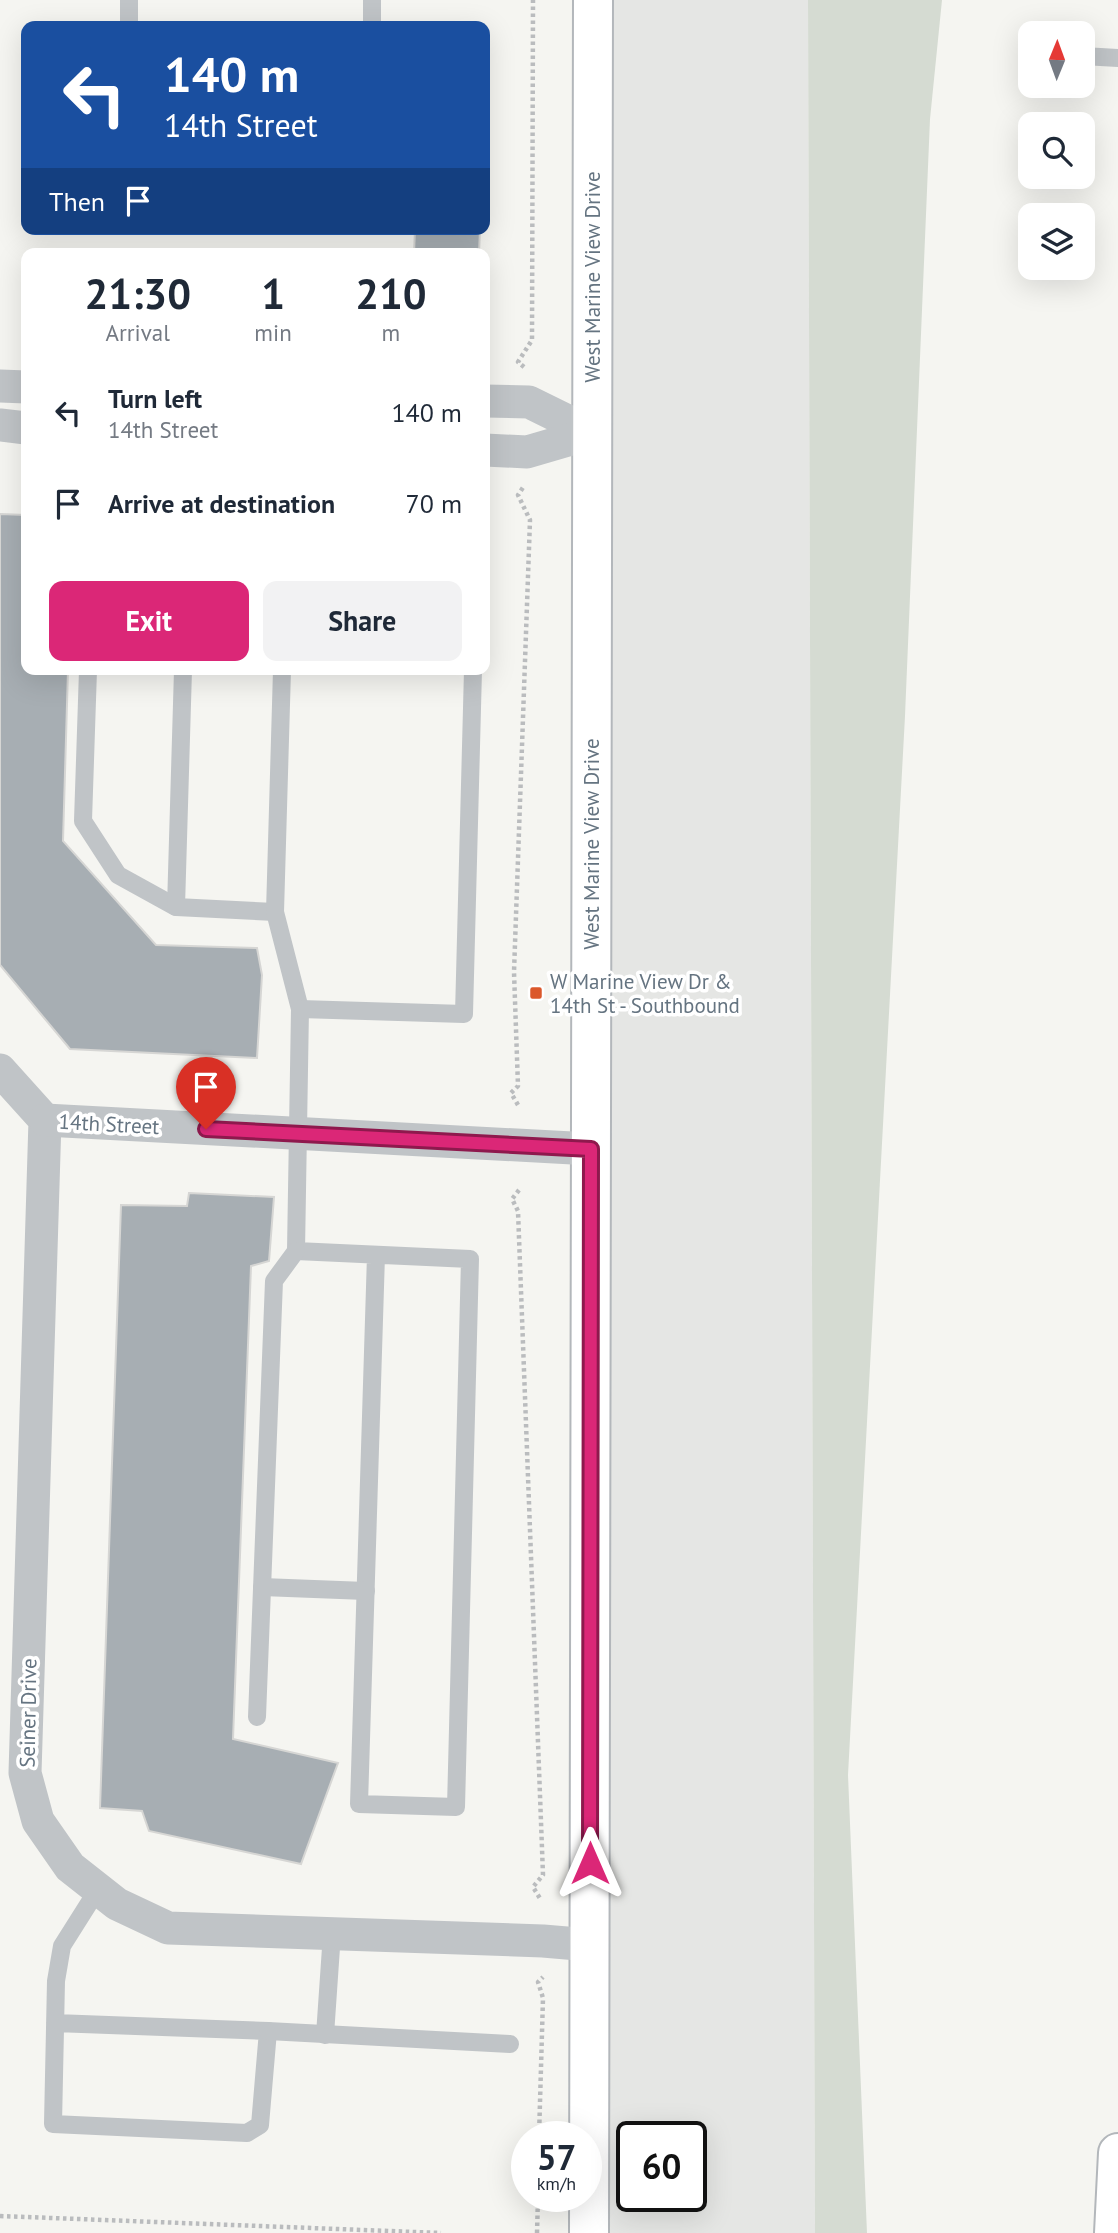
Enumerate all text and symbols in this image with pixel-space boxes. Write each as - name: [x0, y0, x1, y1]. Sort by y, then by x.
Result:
- north arrow: [1018, 21, 1096, 98]
- map controls: [1018, 21, 1095, 280]
- text: 140 m: [164, 42, 299, 106]
- icon: left: [49, 49, 140, 140]
- text: 14th Street: [164, 104, 318, 146]
- button: search: [1018, 112, 1095, 189]
- street label: West Marine View Drive: [579, 171, 606, 383]
- icon: arrive: [119, 182, 157, 220]
- text: Then: [49, 185, 105, 218]
- button: layers: [1018, 203, 1095, 280]
- text: 21:30: [84, 266, 191, 321]
- text: 1: [261, 266, 285, 321]
- text: 210: [355, 266, 427, 321]
- text: Arrival: [105, 318, 170, 347]
- text: min: [254, 318, 292, 347]
- text: m: [382, 318, 400, 347]
- text: Turn left: [108, 382, 202, 415]
- icon: left: [49, 394, 87, 432]
- text: 140 m: [391, 396, 462, 429]
- text: 14th Street: [108, 415, 218, 444]
- icon: arrive: [49, 485, 87, 523]
- text: Arrive at destination: [108, 487, 335, 520]
- text: 70 m: [406, 487, 462, 520]
- button: Exit: [49, 581, 249, 661]
- button: Share: [263, 581, 462, 661]
- street label: West Marine View Drive: [578, 738, 605, 950]
- place label: W Marine View Dr & 14th St - Southbound: [550, 968, 740, 1019]
- marker: W Marine View Dr & 14th St - Southbound: [528, 985, 544, 1001]
- pin: [176, 1057, 236, 1129]
- icon: arrive: [187, 1068, 225, 1106]
- street label: 14th Street: [58, 1108, 160, 1140]
- street label: Seiner Drive: [14, 1658, 42, 1768]
- position arrow: [553, 1826, 627, 1900]
- speed limit sign: 60: [616, 2121, 707, 2212]
- text: 57: [537, 2134, 576, 2180]
- text: km/h: [537, 2172, 576, 2195]

